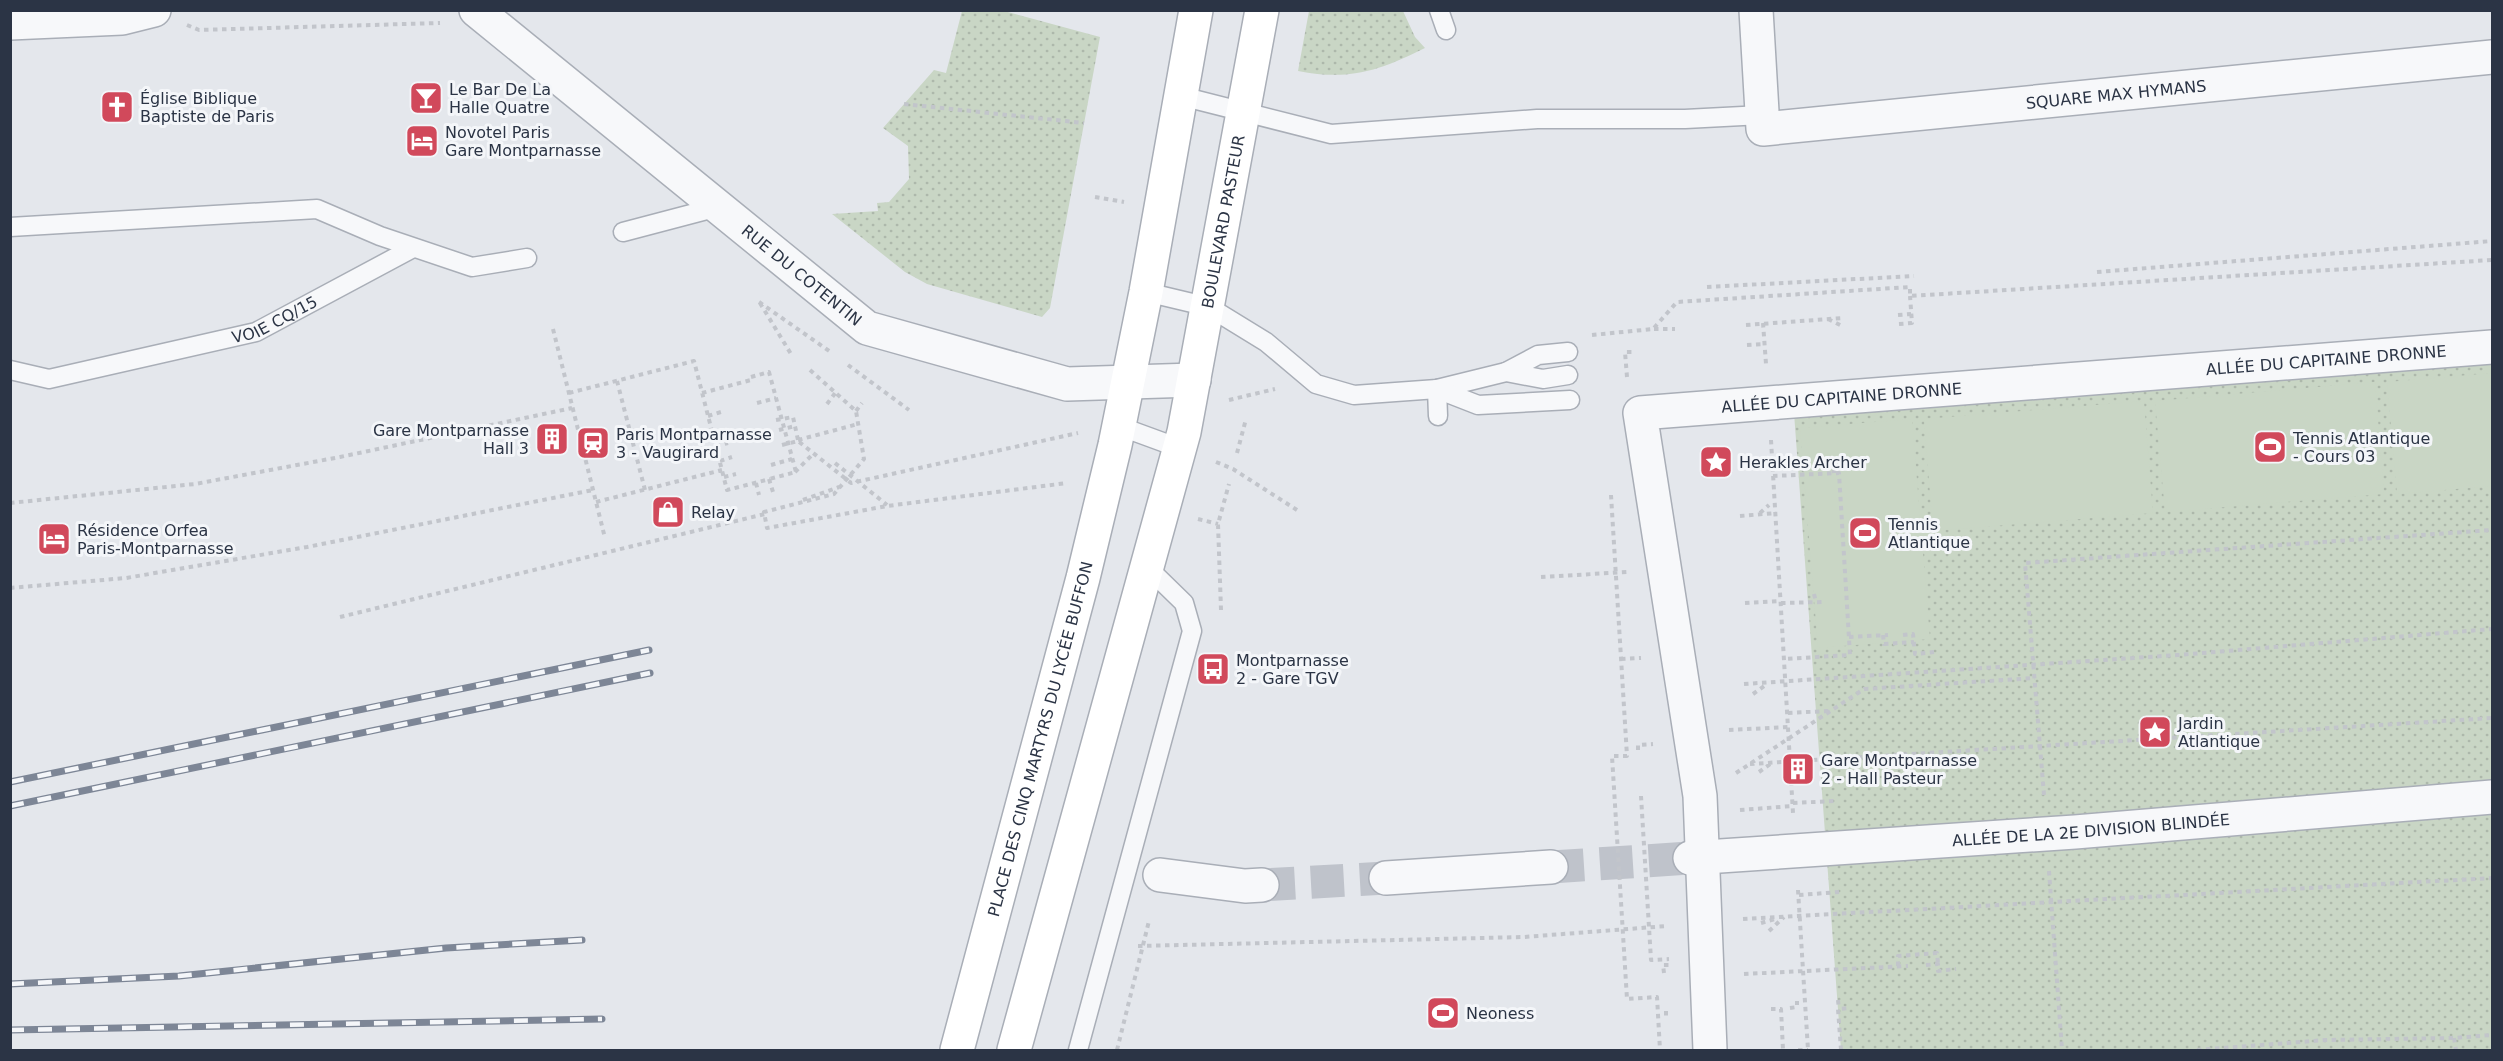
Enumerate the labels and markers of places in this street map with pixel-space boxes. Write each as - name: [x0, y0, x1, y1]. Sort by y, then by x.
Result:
- bar icon: Le Bar De La Halle Quatre: [408, 80, 444, 116]
- place label: Le Bar De La Halle Quatre: [449, 80, 551, 117]
- church icon: Église Biblique Baptiste de Paris: [99, 89, 135, 125]
- place label: Église Biblique Baptiste de Paris: [140, 89, 274, 126]
- hotel icon: Novotel Paris Gare Montparnasse: [404, 123, 440, 159]
- place label: Novotel Paris Gare Montparnasse: [445, 123, 601, 160]
- place label: Gare Montparnasse Hall 3: [373, 421, 529, 458]
- building icon: Gare Montparnasse Hall 3: [534, 421, 570, 457]
- station icon: Paris Montparnasse 3 - Vaugirard: [575, 425, 611, 461]
- place label: Paris Montparnasse 3 - Vaugirard: [616, 425, 772, 462]
- sports icon: Tennis Atlantique - Cours 03: [2252, 429, 2288, 465]
- place label: Tennis Atlantique - Cours 03: [2292, 429, 2430, 466]
- place icon: Herakles Archer: [1698, 444, 1734, 480]
- place label: Herakles Archer: [1739, 453, 1867, 472]
- shop icon: Relay: [650, 494, 686, 530]
- place label: Relay: [691, 503, 735, 522]
- sports icon: Tennis Atlantique: [1847, 515, 1883, 551]
- place label: Tennis Atlantique: [1887, 515, 1970, 552]
- hotel icon: Résidence Orfea Paris-Montparnasse: [36, 521, 72, 557]
- place label: Résidence Orfea Paris-Montparnasse: [77, 521, 234, 558]
- bus stop icon: Montparnasse 2 - Gare TGV: [1195, 651, 1231, 687]
- place label: Montparnasse 2 - Gare TGV: [1236, 651, 1349, 688]
- place icon: Jardin Atlantique: [2137, 714, 2173, 750]
- place label: Jardin Atlantique: [2177, 714, 2260, 751]
- building icon: Gare Montparnasse 2 - Hall Pasteur: [1780, 751, 1816, 787]
- place label: Gare Montparnasse 2 - Hall Pasteur: [1821, 751, 1977, 788]
- sports icon: Neoness: [1425, 995, 1461, 1031]
- place label: Neoness: [1466, 1004, 1534, 1023]

